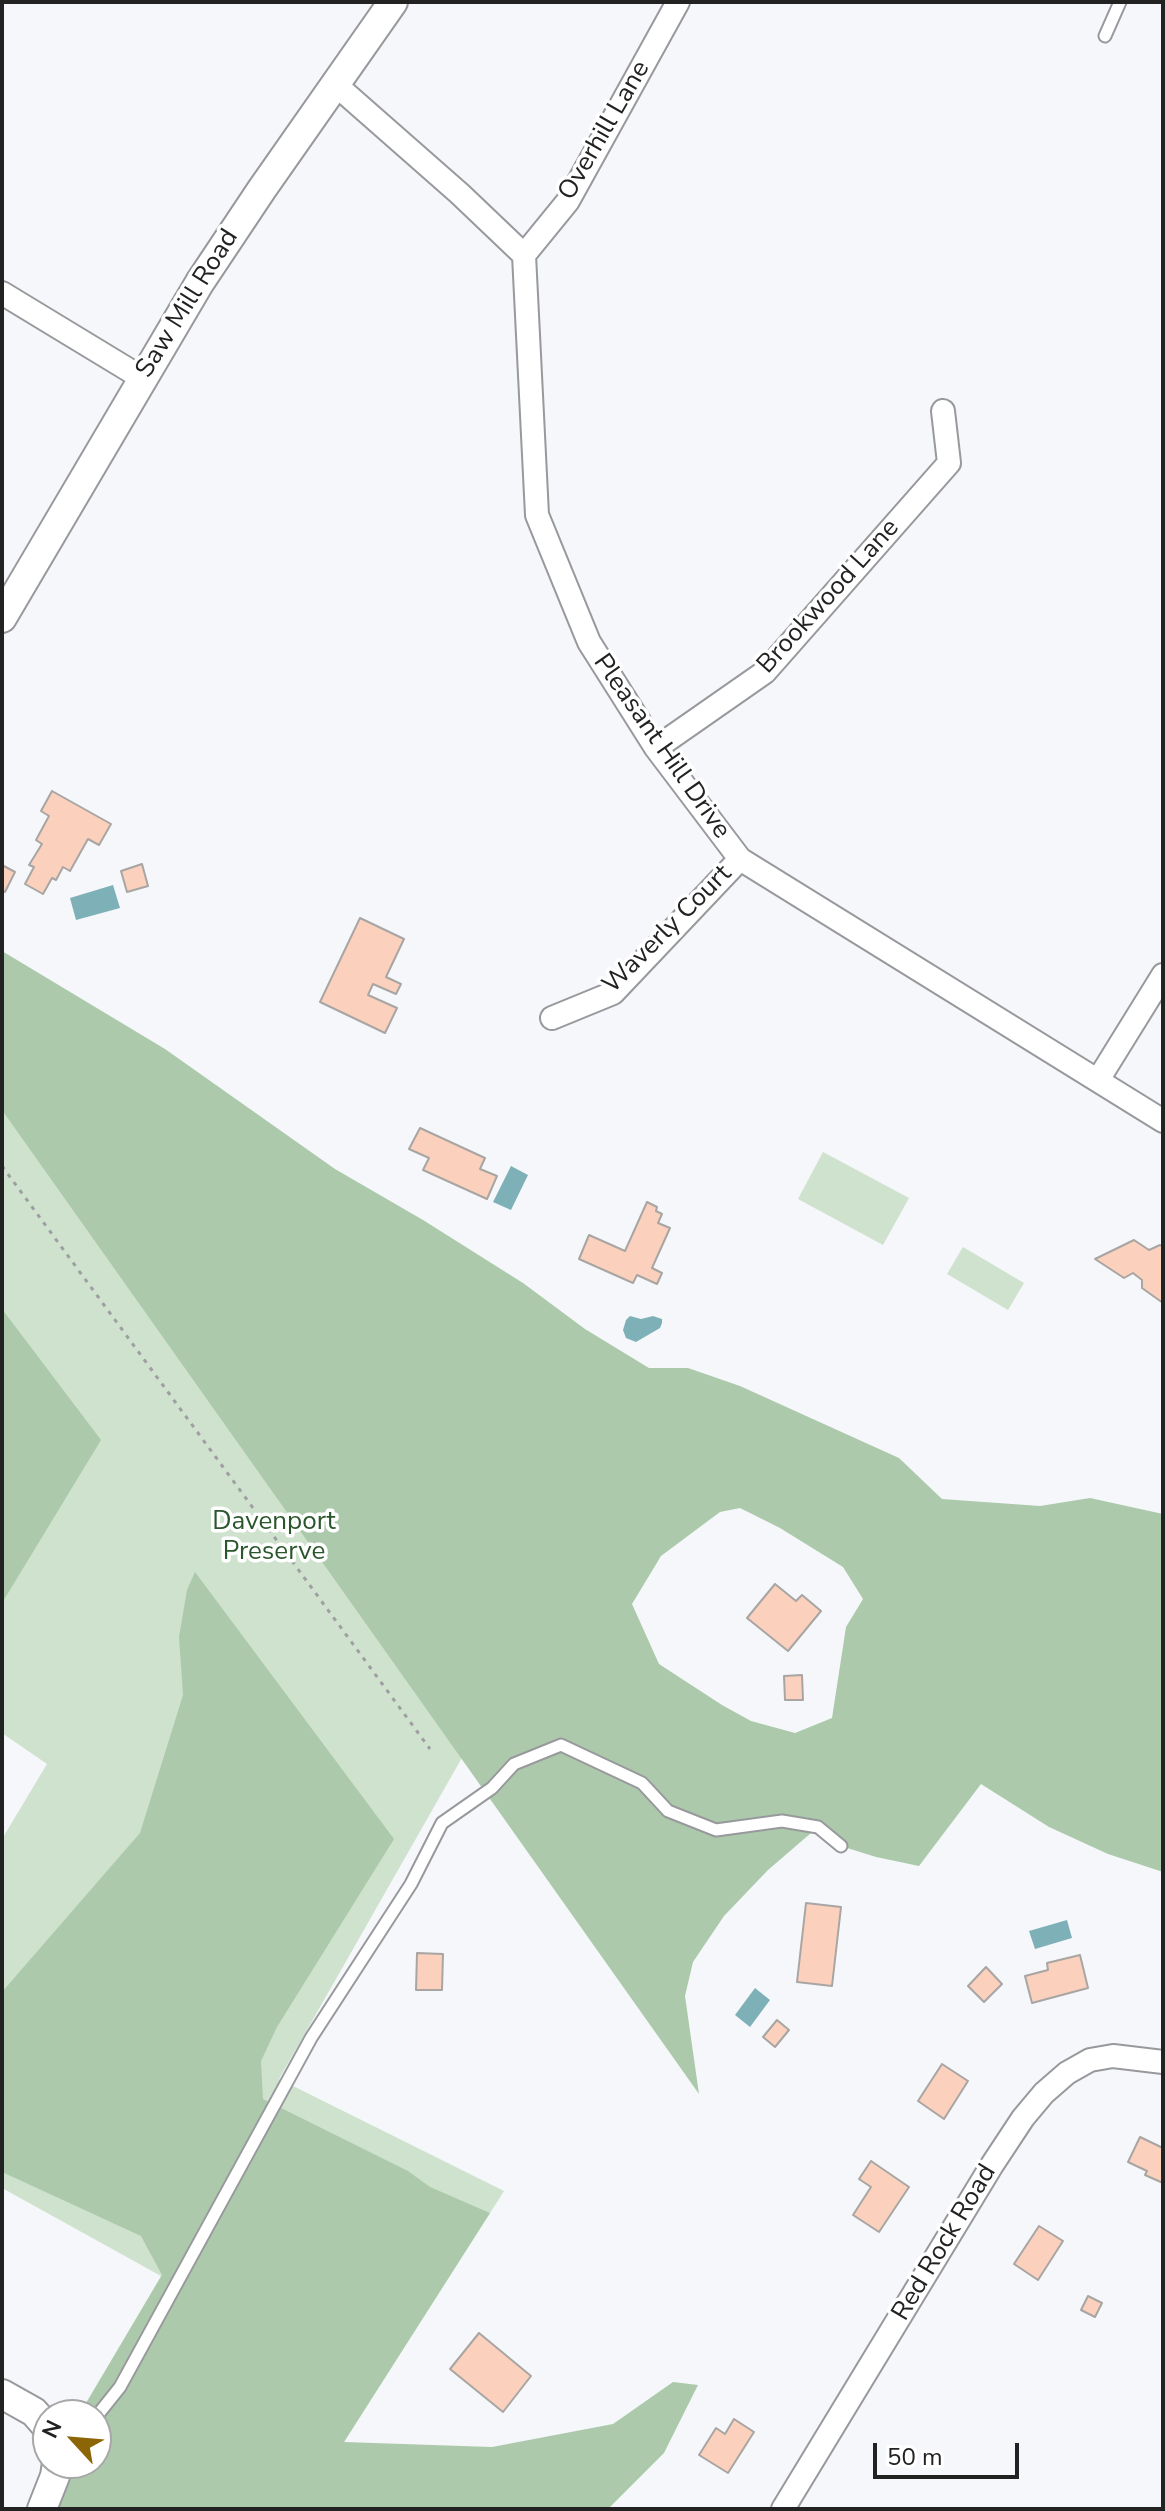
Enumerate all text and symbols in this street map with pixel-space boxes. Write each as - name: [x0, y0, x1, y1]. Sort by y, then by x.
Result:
- street label: Overhill Lane: [553, 56, 657, 206]
- street label: Saw Mill Road: [130, 224, 246, 384]
- street label: Brookwood Lane: [751, 513, 907, 681]
- street label: Pleasant Hill Drive: [586, 649, 736, 845]
- street label: Waverly Court: [597, 859, 739, 1001]
- park label: Davenport Preserve: [212, 1507, 336, 1568]
- street label: Red Rock Road: [886, 2159, 1004, 2327]
- north arrow: [32, 2399, 112, 2479]
- text: N: [35, 2415, 69, 2443]
- scale bar: [877, 2427, 1023, 2477]
- text: 50 m: [887, 2441, 943, 2473]

